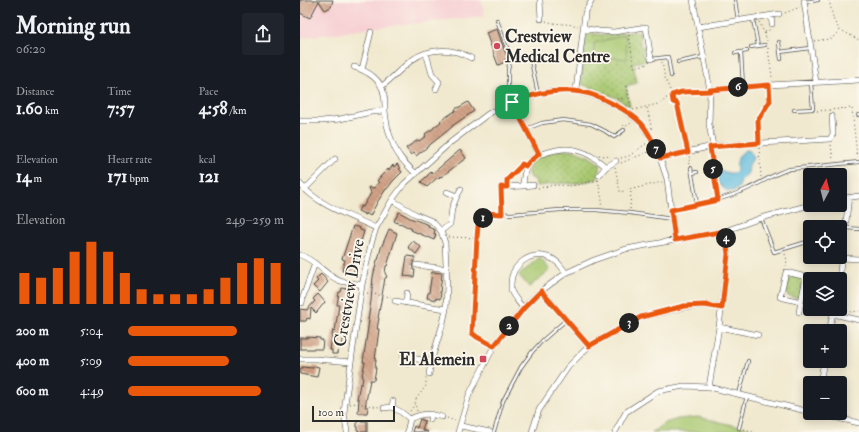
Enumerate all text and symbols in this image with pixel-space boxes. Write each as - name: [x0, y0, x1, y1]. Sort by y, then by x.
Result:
- text: Morning run: [16, 12, 131, 40]
- button: share: [242, 13, 284, 55]
- place label: Crestview Medical Centre: [504, 26, 611, 67]
- text: 06:20: [16, 41, 46, 57]
- marker: Crestview Medical Centre: [492, 41, 502, 51]
- pin: 6: [728, 77, 748, 97]
- text: 6: [735, 80, 741, 93]
- text: Distance: [16, 85, 54, 98]
- text: Time: [107, 85, 131, 98]
- text: Pace: [199, 85, 218, 98]
- pin: [495, 85, 529, 119]
- icon: arrive: [501, 91, 523, 113]
- text: 1.60: [16, 98, 43, 119]
- text: 7:57: [107, 98, 135, 119]
- text: 4:58: [199, 98, 227, 119]
- text: km: [43, 104, 59, 117]
- text: /km: [227, 104, 246, 117]
- pin: 7: [646, 139, 666, 159]
- text: 7: [653, 142, 659, 155]
- text: Elevation: [16, 153, 58, 166]
- text: Heart rate: [107, 153, 152, 166]
- text: kcal: [199, 153, 216, 166]
- pin: 5: [703, 159, 723, 179]
- text: 5: [711, 162, 715, 175]
- text: 14: [16, 166, 31, 187]
- text: 171: [107, 166, 127, 187]
- text: 121: [199, 166, 219, 187]
- north arrow: [803, 168, 847, 212]
- map controls: [803, 168, 847, 420]
- text: m: [31, 172, 42, 185]
- text: bpm: [127, 172, 149, 185]
- pin: 1: [473, 208, 493, 228]
- text: 1: [481, 211, 485, 224]
- text: Elevation: [16, 212, 66, 228]
- text: 249–259 m: [225, 212, 284, 228]
- button: locate: [803, 220, 847, 264]
- pin: 4: [716, 228, 736, 248]
- text: 4: [723, 231, 729, 244]
- street label: Crestview Drive: [329, 238, 369, 348]
- button: layers: [803, 272, 847, 316]
- pin: 3: [619, 313, 639, 333]
- pin: 2: [499, 316, 519, 336]
- text: 3: [627, 316, 631, 329]
- text: 2: [506, 319, 512, 332]
- text: 200 m: [16, 323, 49, 339]
- text: 5:04: [80, 323, 103, 339]
- button: +: [803, 324, 847, 368]
- place label: El Alemein: [399, 349, 475, 370]
- text: 400 m: [16, 353, 49, 369]
- text: 5:09: [80, 353, 102, 369]
- marker: El Alemein: [478, 354, 488, 364]
- button: −: [803, 376, 847, 420]
- text: 600 m: [16, 383, 49, 399]
- text: 4:49: [80, 383, 104, 399]
- scale bar: [312, 404, 395, 423]
- text: 100 m: [318, 406, 344, 419]

